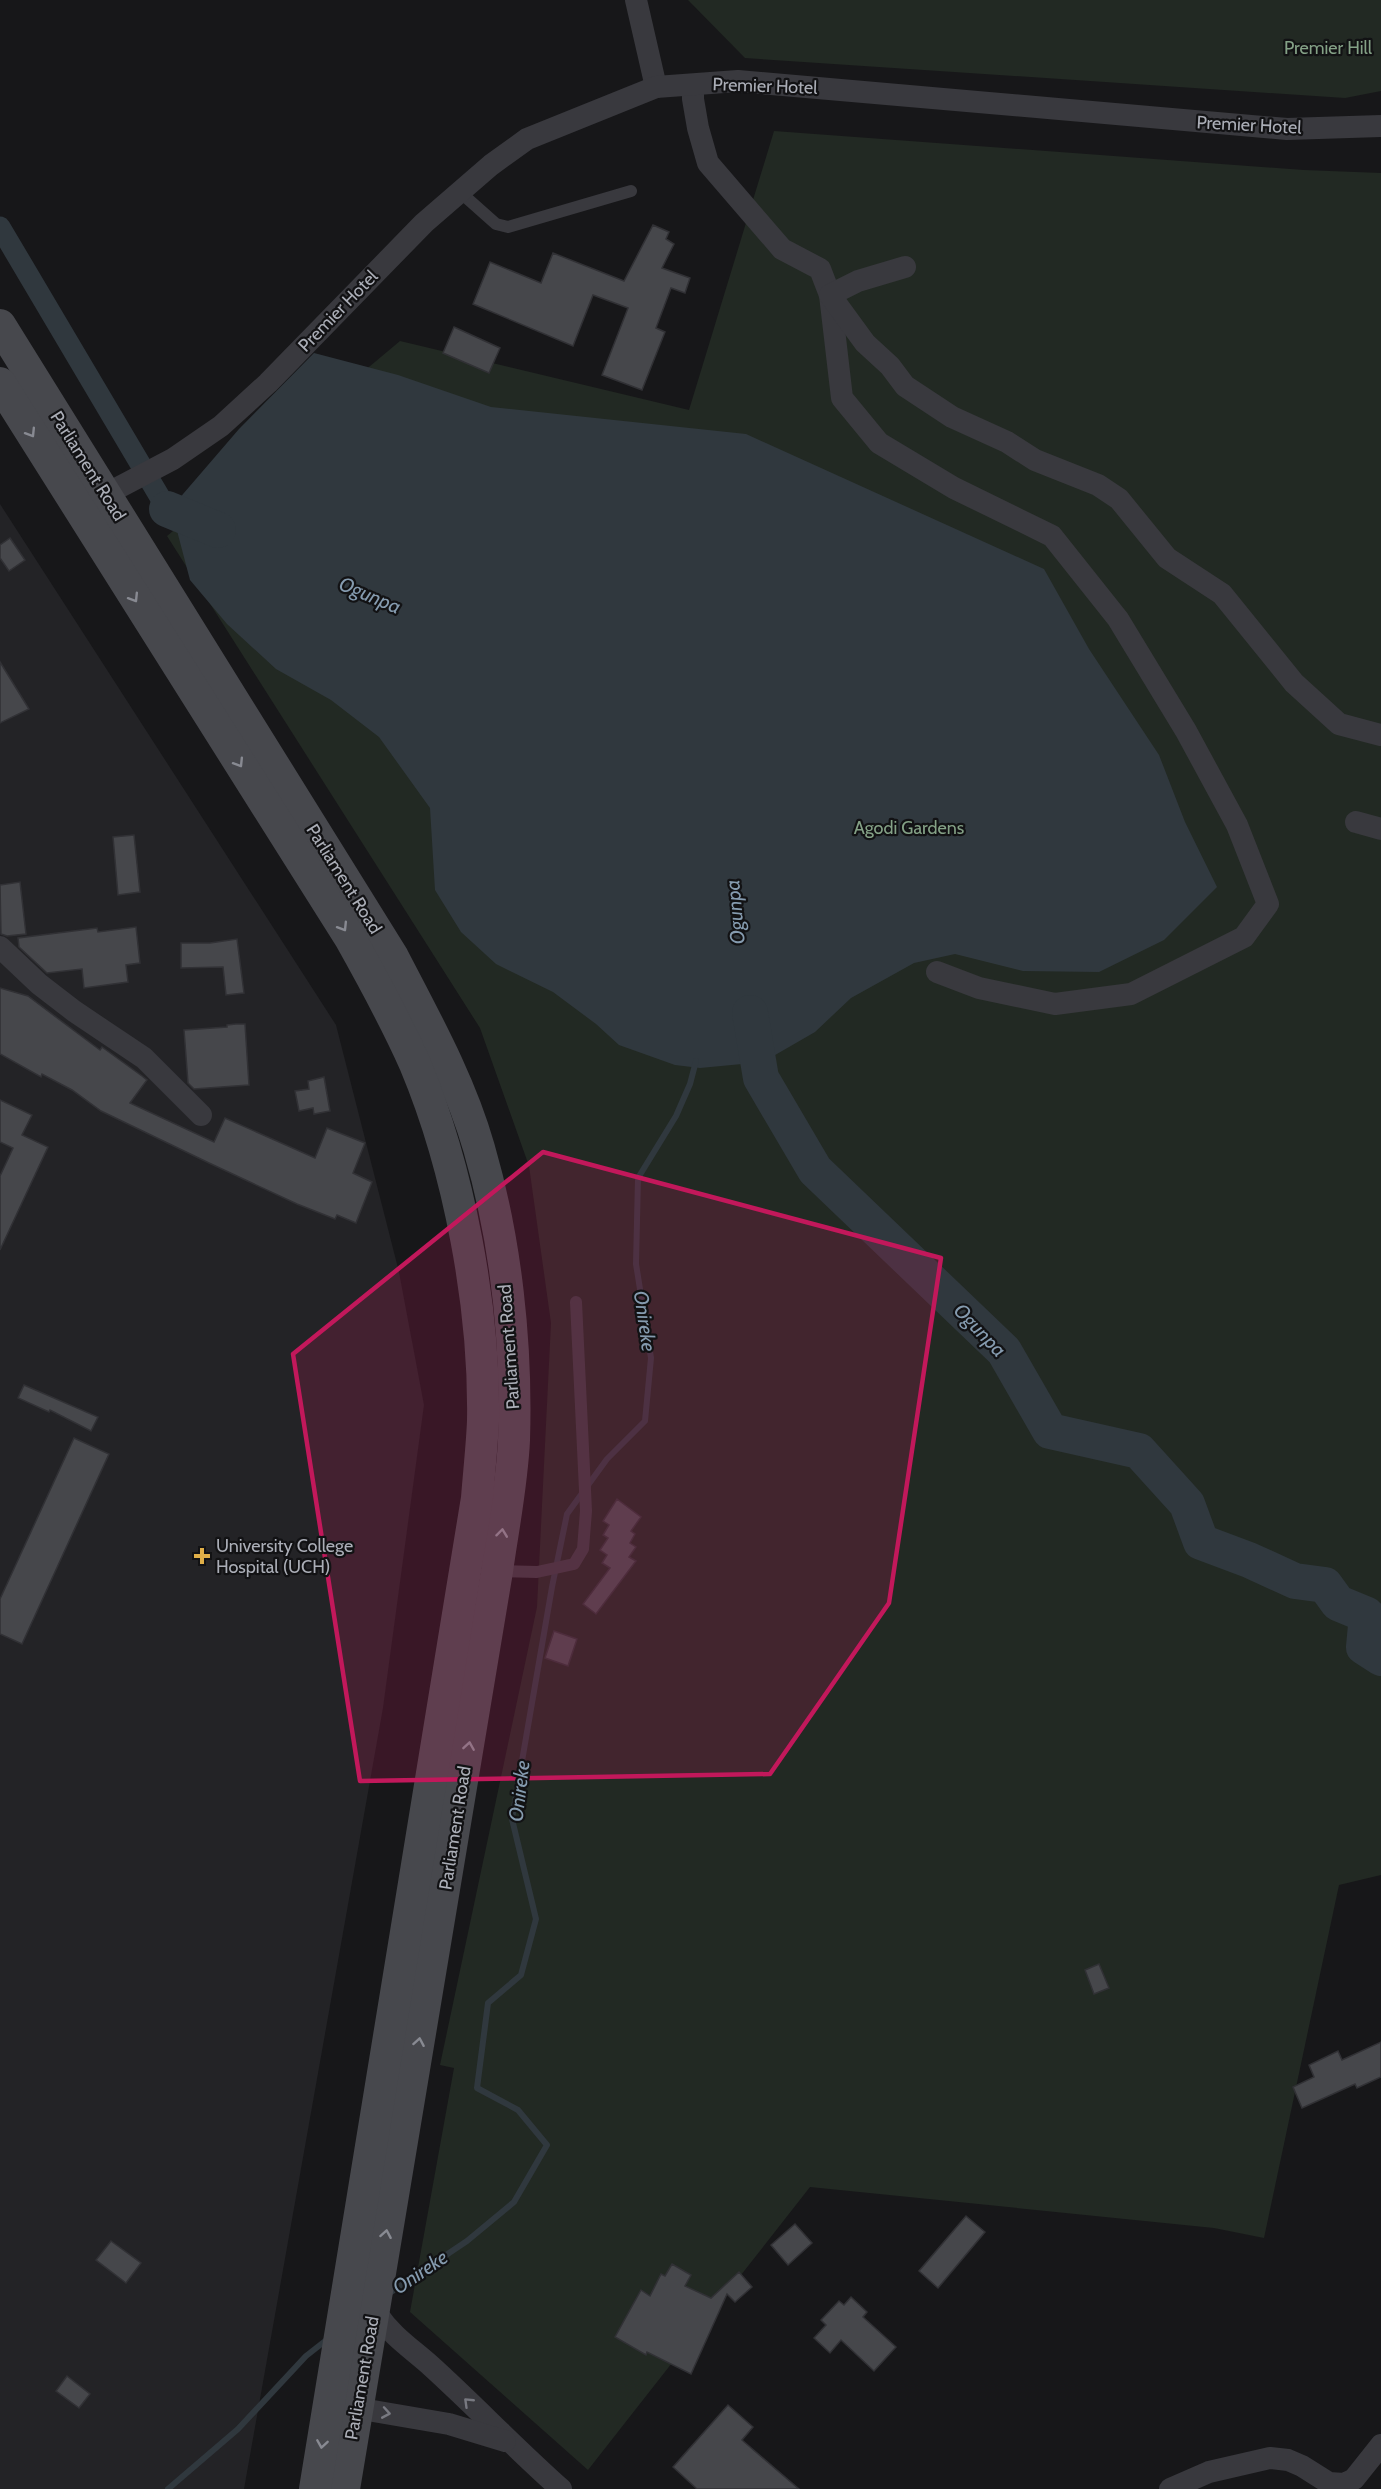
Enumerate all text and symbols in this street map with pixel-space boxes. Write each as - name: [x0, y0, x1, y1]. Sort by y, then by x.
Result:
- park label: Premier Hill: [1284, 37, 1373, 59]
- street label: Premier Hotel: [712, 73, 819, 99]
- street label: Premier Hotel: [1196, 111, 1303, 139]
- street label: Premier Hotel: [294, 265, 383, 356]
- street label: Parliament Road: [46, 407, 130, 525]
- one-way arrow: [23, 427, 35, 437]
- water label: Ogunpa: [335, 571, 405, 619]
- one-way arrow: [127, 592, 139, 602]
- one-way arrow: [231, 757, 243, 767]
- park label: Agodi Gardens: [854, 817, 964, 839]
- street label: Parliament Road: [302, 820, 386, 938]
- water label: Ogunpa: [720, 879, 750, 945]
- one-way arrow: [336, 921, 348, 931]
- street label: Parliament Road: [494, 1284, 524, 1410]
- water label: Onireke: [629, 1289, 661, 1353]
- water label: Ogunpa: [949, 1298, 1011, 1362]
- one-way arrow: [496, 1528, 508, 1537]
- place label: University College Hospital (UCH): [216, 1535, 353, 1578]
- marker: University College Hospital (UCH): [193, 1547, 211, 1565]
- one-way arrow: [462, 1742, 474, 1751]
- water label: Onireke: [503, 1759, 535, 1823]
- street label: Parliament Road: [434, 1764, 476, 1892]
- one-way arrow: [412, 2037, 425, 2047]
- one-way arrow: [380, 2230, 392, 2239]
- water label: Onireke: [388, 2245, 452, 2299]
- street label: Parliament Road: [340, 2314, 384, 2442]
- one-way arrow: [464, 2398, 474, 2409]
- one-way arrow: [381, 2407, 391, 2419]
- one-way arrow: [316, 2439, 329, 2449]

